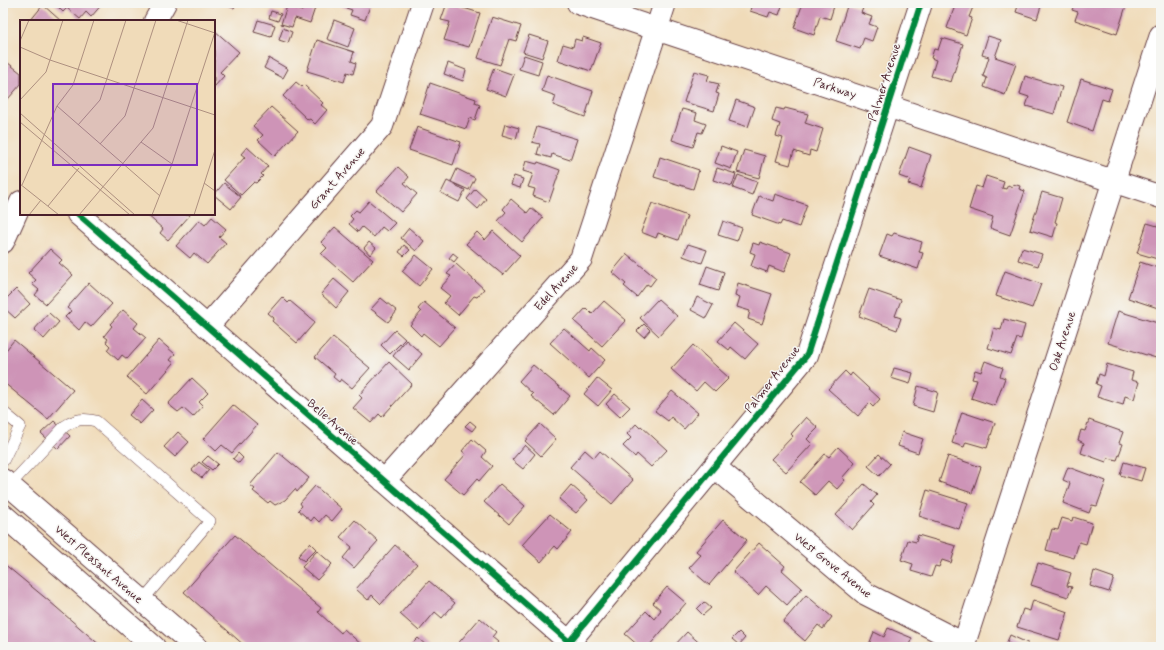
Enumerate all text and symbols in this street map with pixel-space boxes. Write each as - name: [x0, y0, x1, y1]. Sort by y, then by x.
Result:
- inset map: [20, 20, 215, 215]
- street label: Palmer Avenue: [865, 41, 905, 123]
- street label: Parkway: [811, 75, 858, 103]
- street label: Grant Avenue: [306, 144, 369, 213]
- street label: Edel Avenue: [531, 260, 583, 315]
- street label: Oak Avenue: [1046, 309, 1080, 373]
- street label: Palmer Avenue: [741, 342, 804, 417]
- street label: Belle Avenue: [303, 396, 362, 450]
- street label: West Pleasant Avenue: [51, 522, 146, 608]
- street label: West Grove Avenue: [790, 529, 875, 602]

